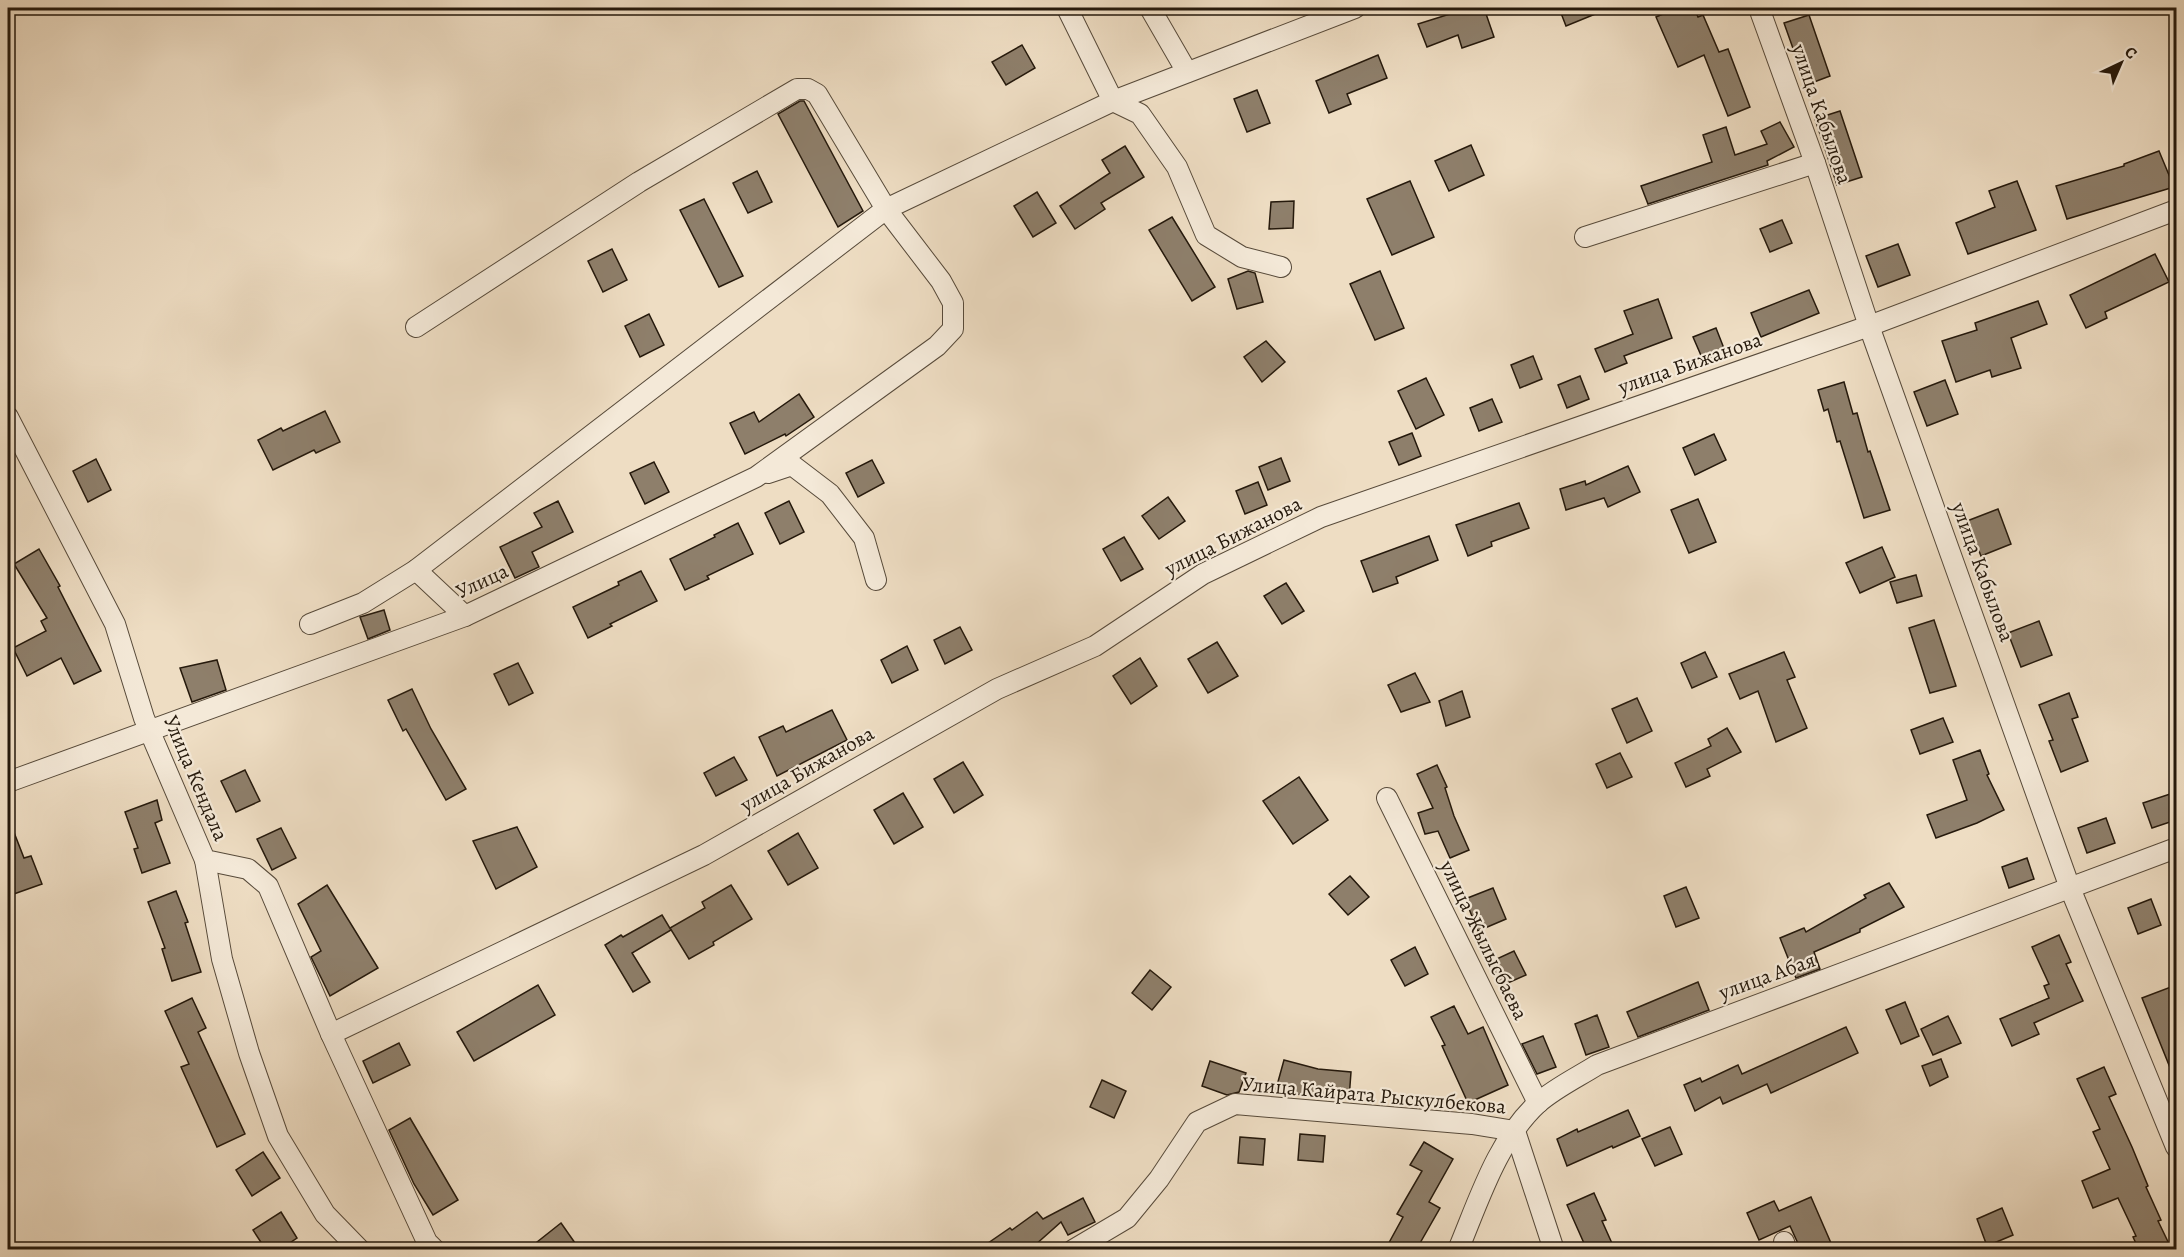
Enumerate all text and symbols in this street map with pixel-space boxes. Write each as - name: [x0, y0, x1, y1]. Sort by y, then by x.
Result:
- north arrow: [2091, 33, 2151, 93]
- street label: улица Кабылова: [1785, 39, 1859, 188]
- text: С: [2120, 42, 2142, 64]
- street label: улица Бижанова: [1614, 325, 1766, 401]
- street label: улица Бижанова: [1159, 489, 1307, 583]
- street label: улица Кабылова: [1944, 497, 2021, 646]
- street label: Улица: [451, 557, 513, 605]
- street label: Улица Кендала: [157, 711, 235, 845]
- street label: улица Бижанова: [734, 719, 879, 819]
- street label: улица Жылысбаева: [1433, 855, 1535, 1025]
- street label: улица Абая: [1714, 946, 1819, 1007]
- street label: Улица Кайрата Рыскулбекова: [1241, 1070, 1507, 1121]

